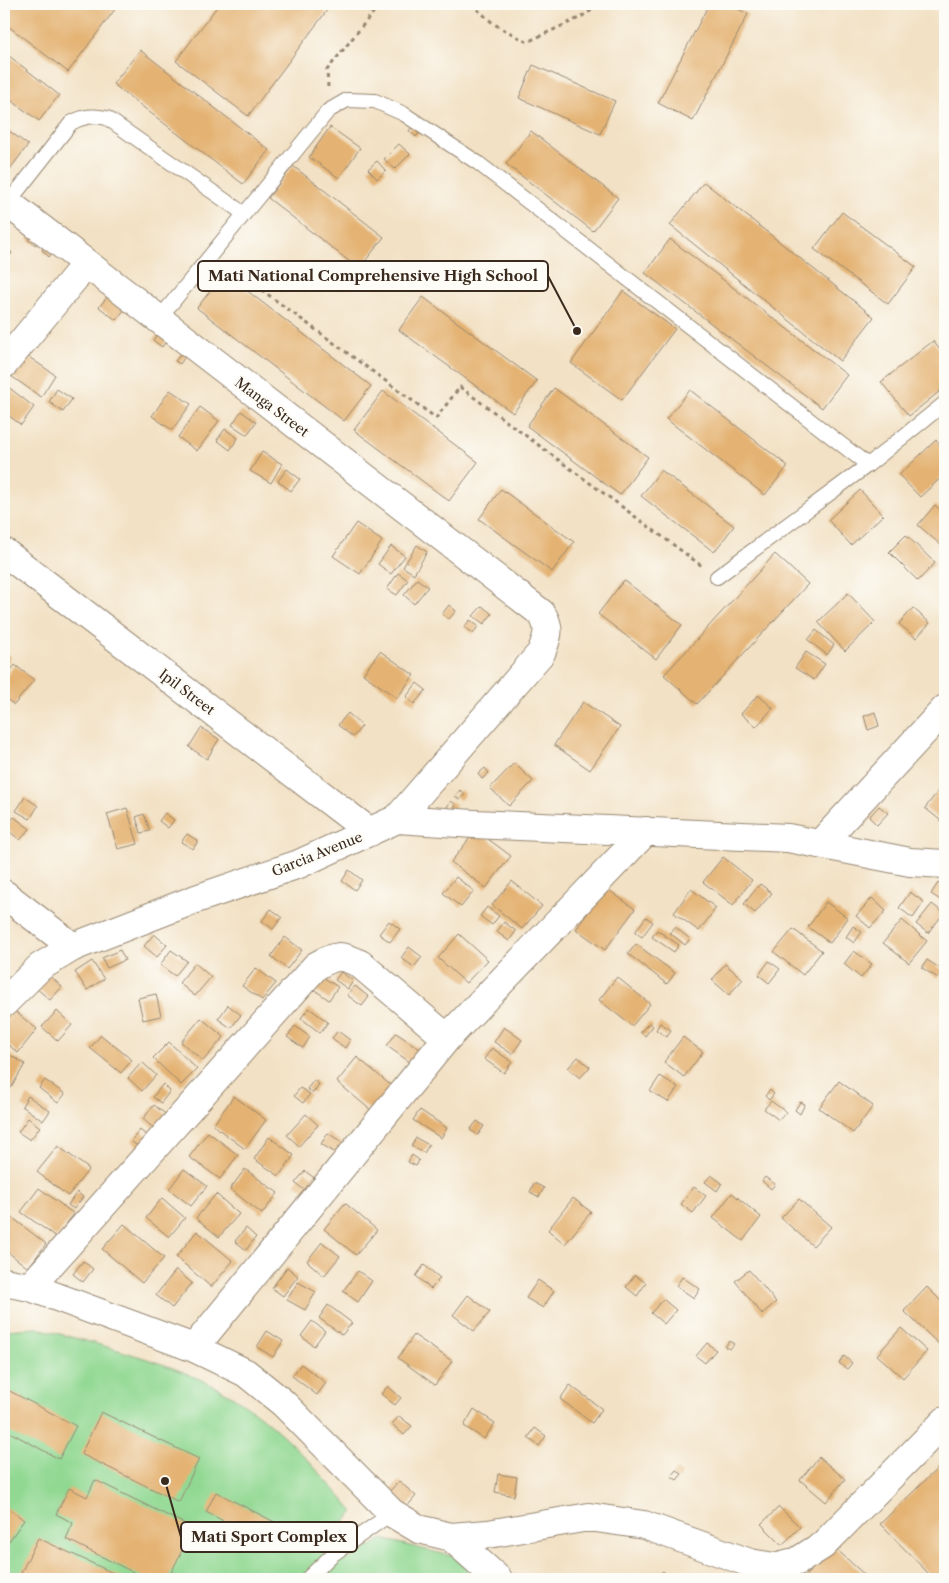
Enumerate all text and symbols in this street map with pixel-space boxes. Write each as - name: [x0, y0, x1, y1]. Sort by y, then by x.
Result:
- callout: Mati National Comprehensive High School: [198, 261, 548, 291]
- text: Mati National Comprehensive High School: [208, 266, 538, 285]
- street label: Manga Street: [231, 373, 313, 441]
- street label: Ipil Street: [155, 665, 219, 719]
- street label: Garcia Avenue: [269, 828, 365, 880]
- callout: Mati Sport Complex: [181, 1522, 357, 1552]
- text: Mati Sport Complex: [191, 1527, 347, 1546]

